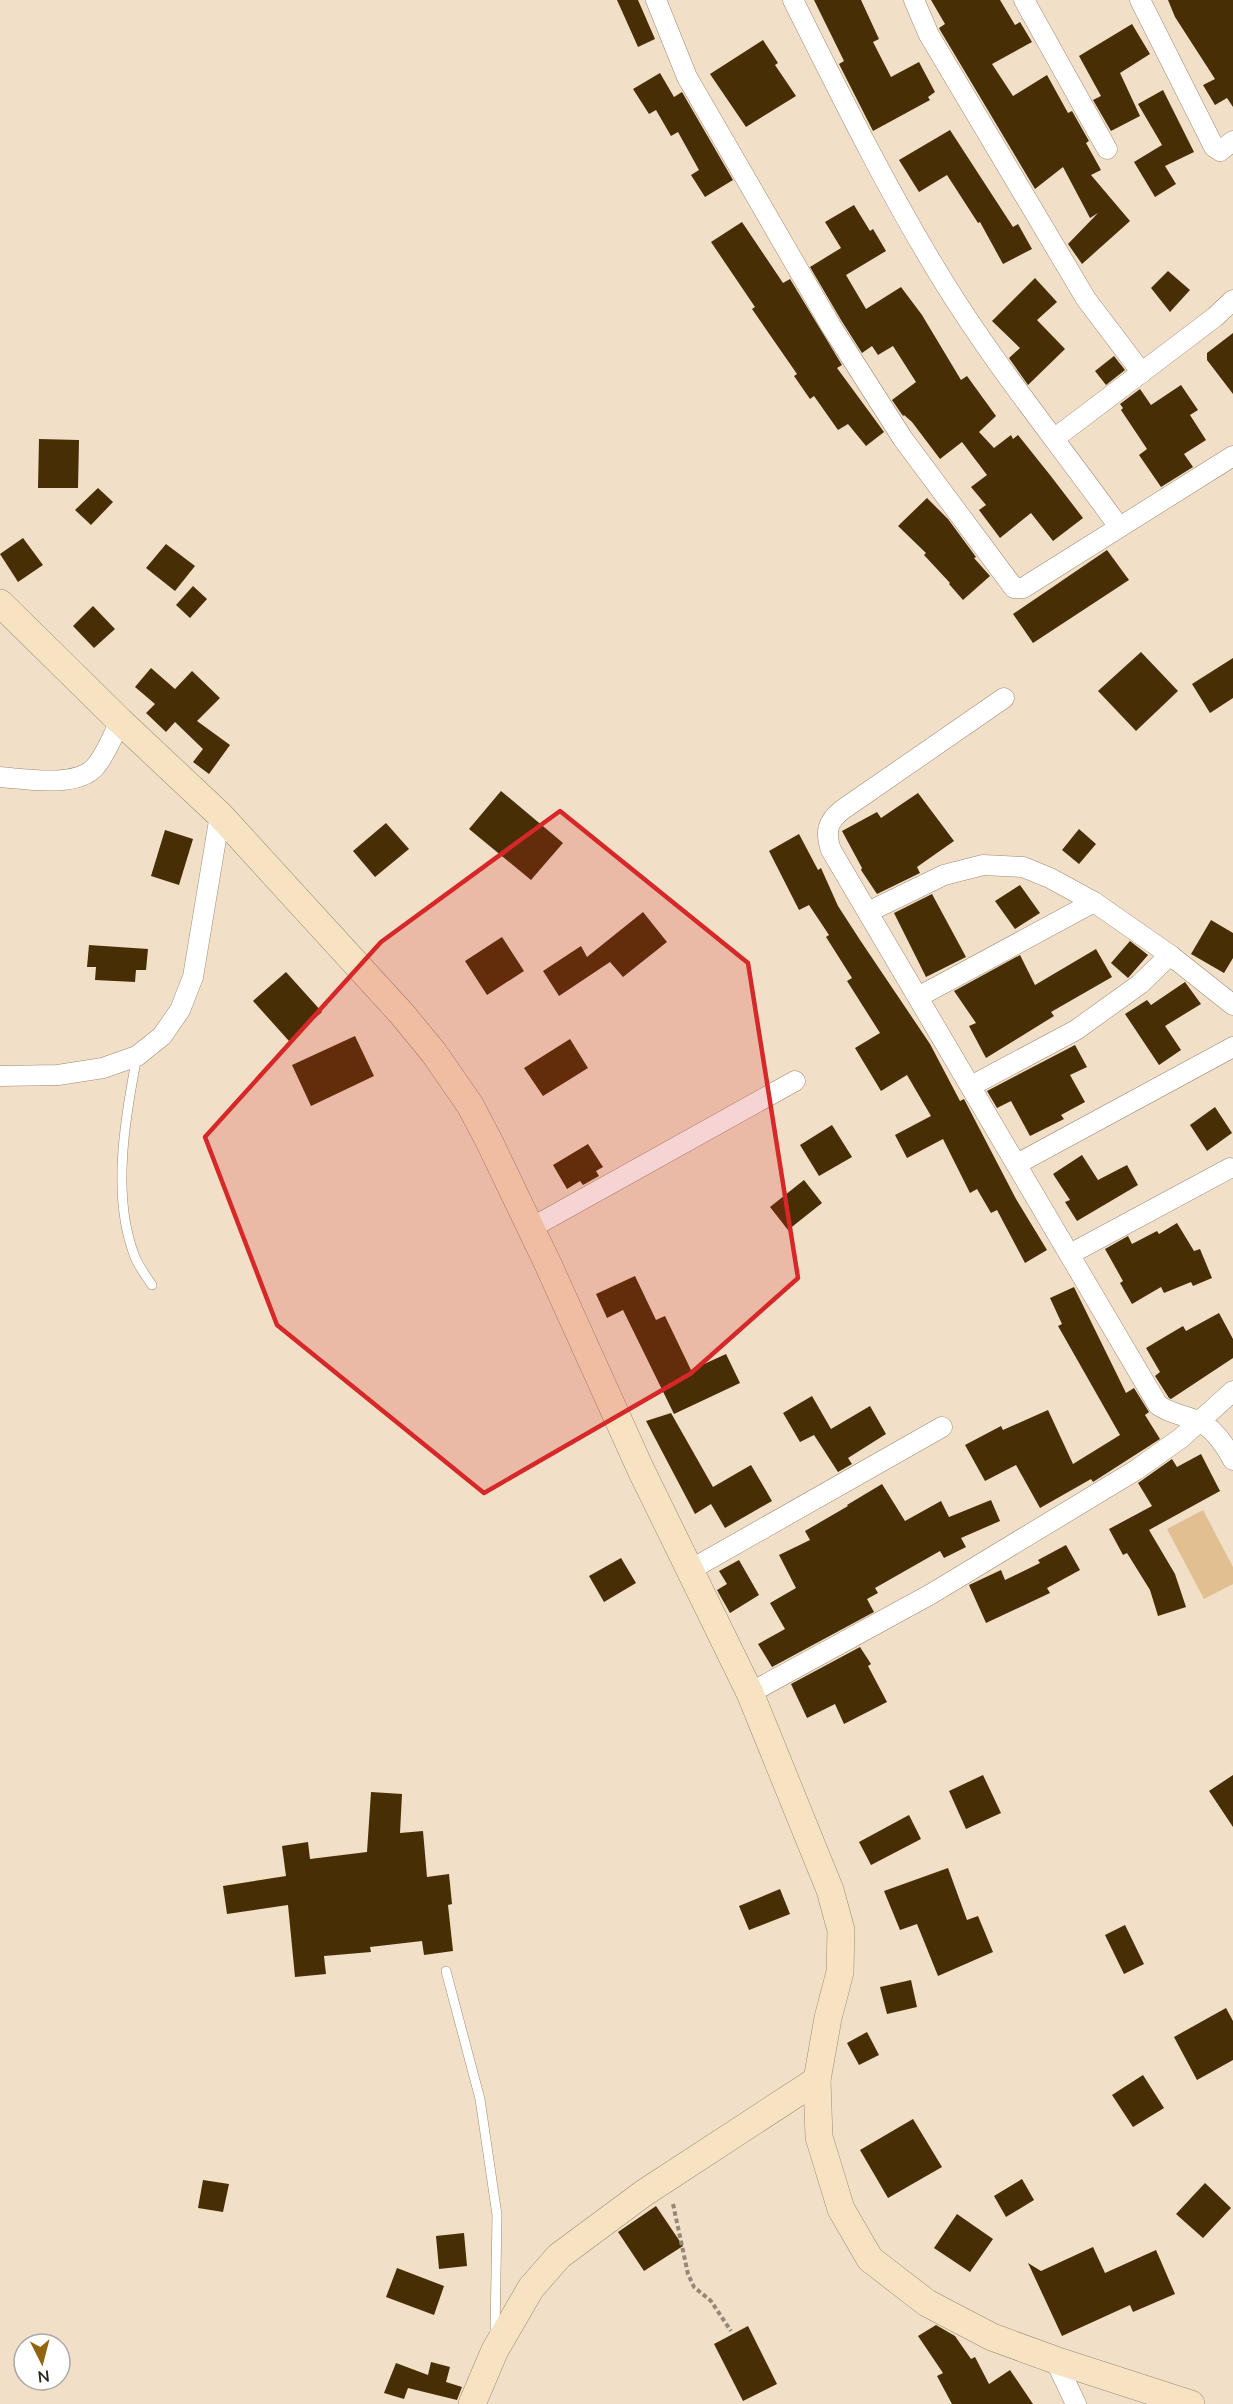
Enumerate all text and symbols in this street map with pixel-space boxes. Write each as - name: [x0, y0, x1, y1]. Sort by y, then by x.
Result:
- north arrow: [12, 2332, 72, 2392]
- text: N: [36, 2364, 51, 2387]

